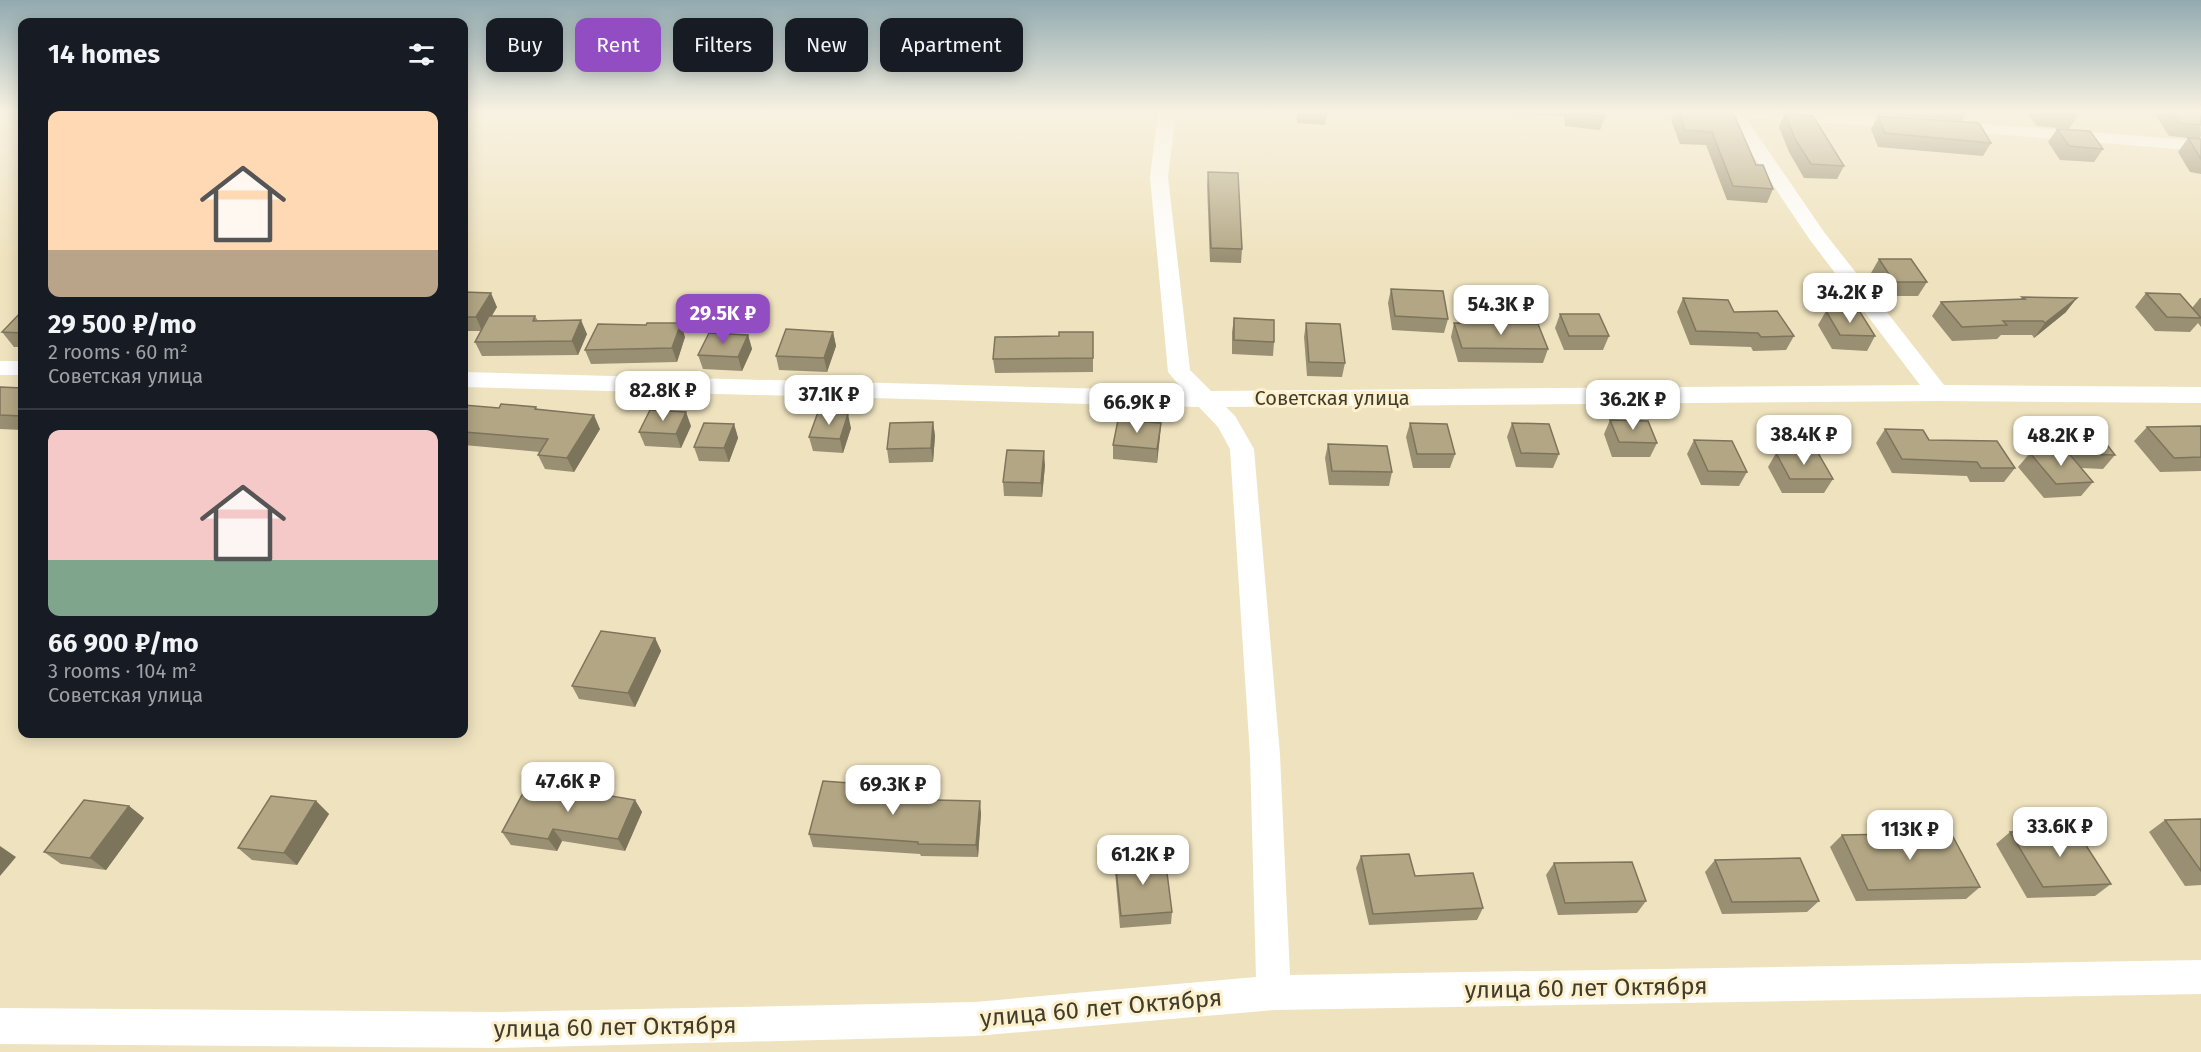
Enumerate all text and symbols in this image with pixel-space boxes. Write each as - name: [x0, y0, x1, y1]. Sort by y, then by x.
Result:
- chip: Buy: [486, 18, 563, 72]
- chip: Rent: [575, 18, 661, 72]
- chip: Filters: [673, 18, 773, 72]
- chip: New: [785, 18, 868, 72]
- chip: Apartment: [880, 18, 1023, 72]
- icon: filters: [405, 38, 438, 71]
- text: 14 homes: [48, 39, 160, 70]
- icon: home: [189, 150, 297, 258]
- pin: 34.2K ₽: [1795, 273, 1905, 324]
- text: 34.2K ₽: [1817, 280, 1883, 304]
- pin: 54.3K ₽: [1446, 285, 1556, 336]
- text: 54.3K ₽: [1468, 292, 1534, 316]
- pin: 29.5K ₽: [668, 294, 778, 345]
- text: 29.5K ₽: [690, 301, 756, 325]
- text: 29 500 ₽/mo: [48, 309, 197, 340]
- text: 2 rooms · 60 m²: [48, 340, 188, 364]
- text: Советская улица: [48, 364, 203, 388]
- pin: 82.8K ₽: [608, 371, 718, 422]
- pin: 37.1K ₽: [774, 375, 884, 426]
- text: 82.8K ₽: [629, 378, 697, 402]
- pin: 36.2K ₽: [1578, 380, 1688, 431]
- text: 37.1K ₽: [798, 382, 860, 406]
- pin: 66.9K ₽: [1082, 383, 1192, 434]
- street label: Советская улица: [1254, 386, 1410, 410]
- text: 36.2K ₽: [1600, 387, 1666, 411]
- text: 66.9K ₽: [1103, 390, 1171, 414]
- pin: 38.4K ₽: [1749, 415, 1859, 466]
- pin: 48.2K ₽: [2006, 416, 2116, 467]
- text: 38.4K ₽: [1771, 422, 1837, 446]
- text: 48.2K ₽: [2027, 423, 2095, 447]
- icon: home: [189, 469, 297, 577]
- text: 66 900 ₽/mo: [48, 628, 199, 659]
- text: 3 rooms · 104 m²: [48, 659, 196, 683]
- text: Советская улица: [48, 683, 203, 707]
- pin: 47.6K ₽: [513, 762, 623, 813]
- pin: 69.3K ₽: [838, 765, 948, 816]
- text: 47.6K ₽: [535, 769, 601, 793]
- text: 69.3K ₽: [860, 772, 927, 796]
- pin: 33.6K ₽: [2005, 807, 2115, 858]
- pin: 113K ₽: [1861, 810, 1959, 861]
- text: 33.6K ₽: [2027, 814, 2093, 838]
- text: 113K ₽: [1881, 817, 1939, 841]
- pin: 61.2K ₽: [1088, 835, 1198, 886]
- text: 61.2K ₽: [1111, 842, 1175, 866]
- street label: улица 60 лет Октября: [1464, 972, 1708, 1004]
- street label: улица 60 лет Октября: [979, 983, 1223, 1033]
- street label: улица 60 лет Октября: [493, 1011, 737, 1043]

